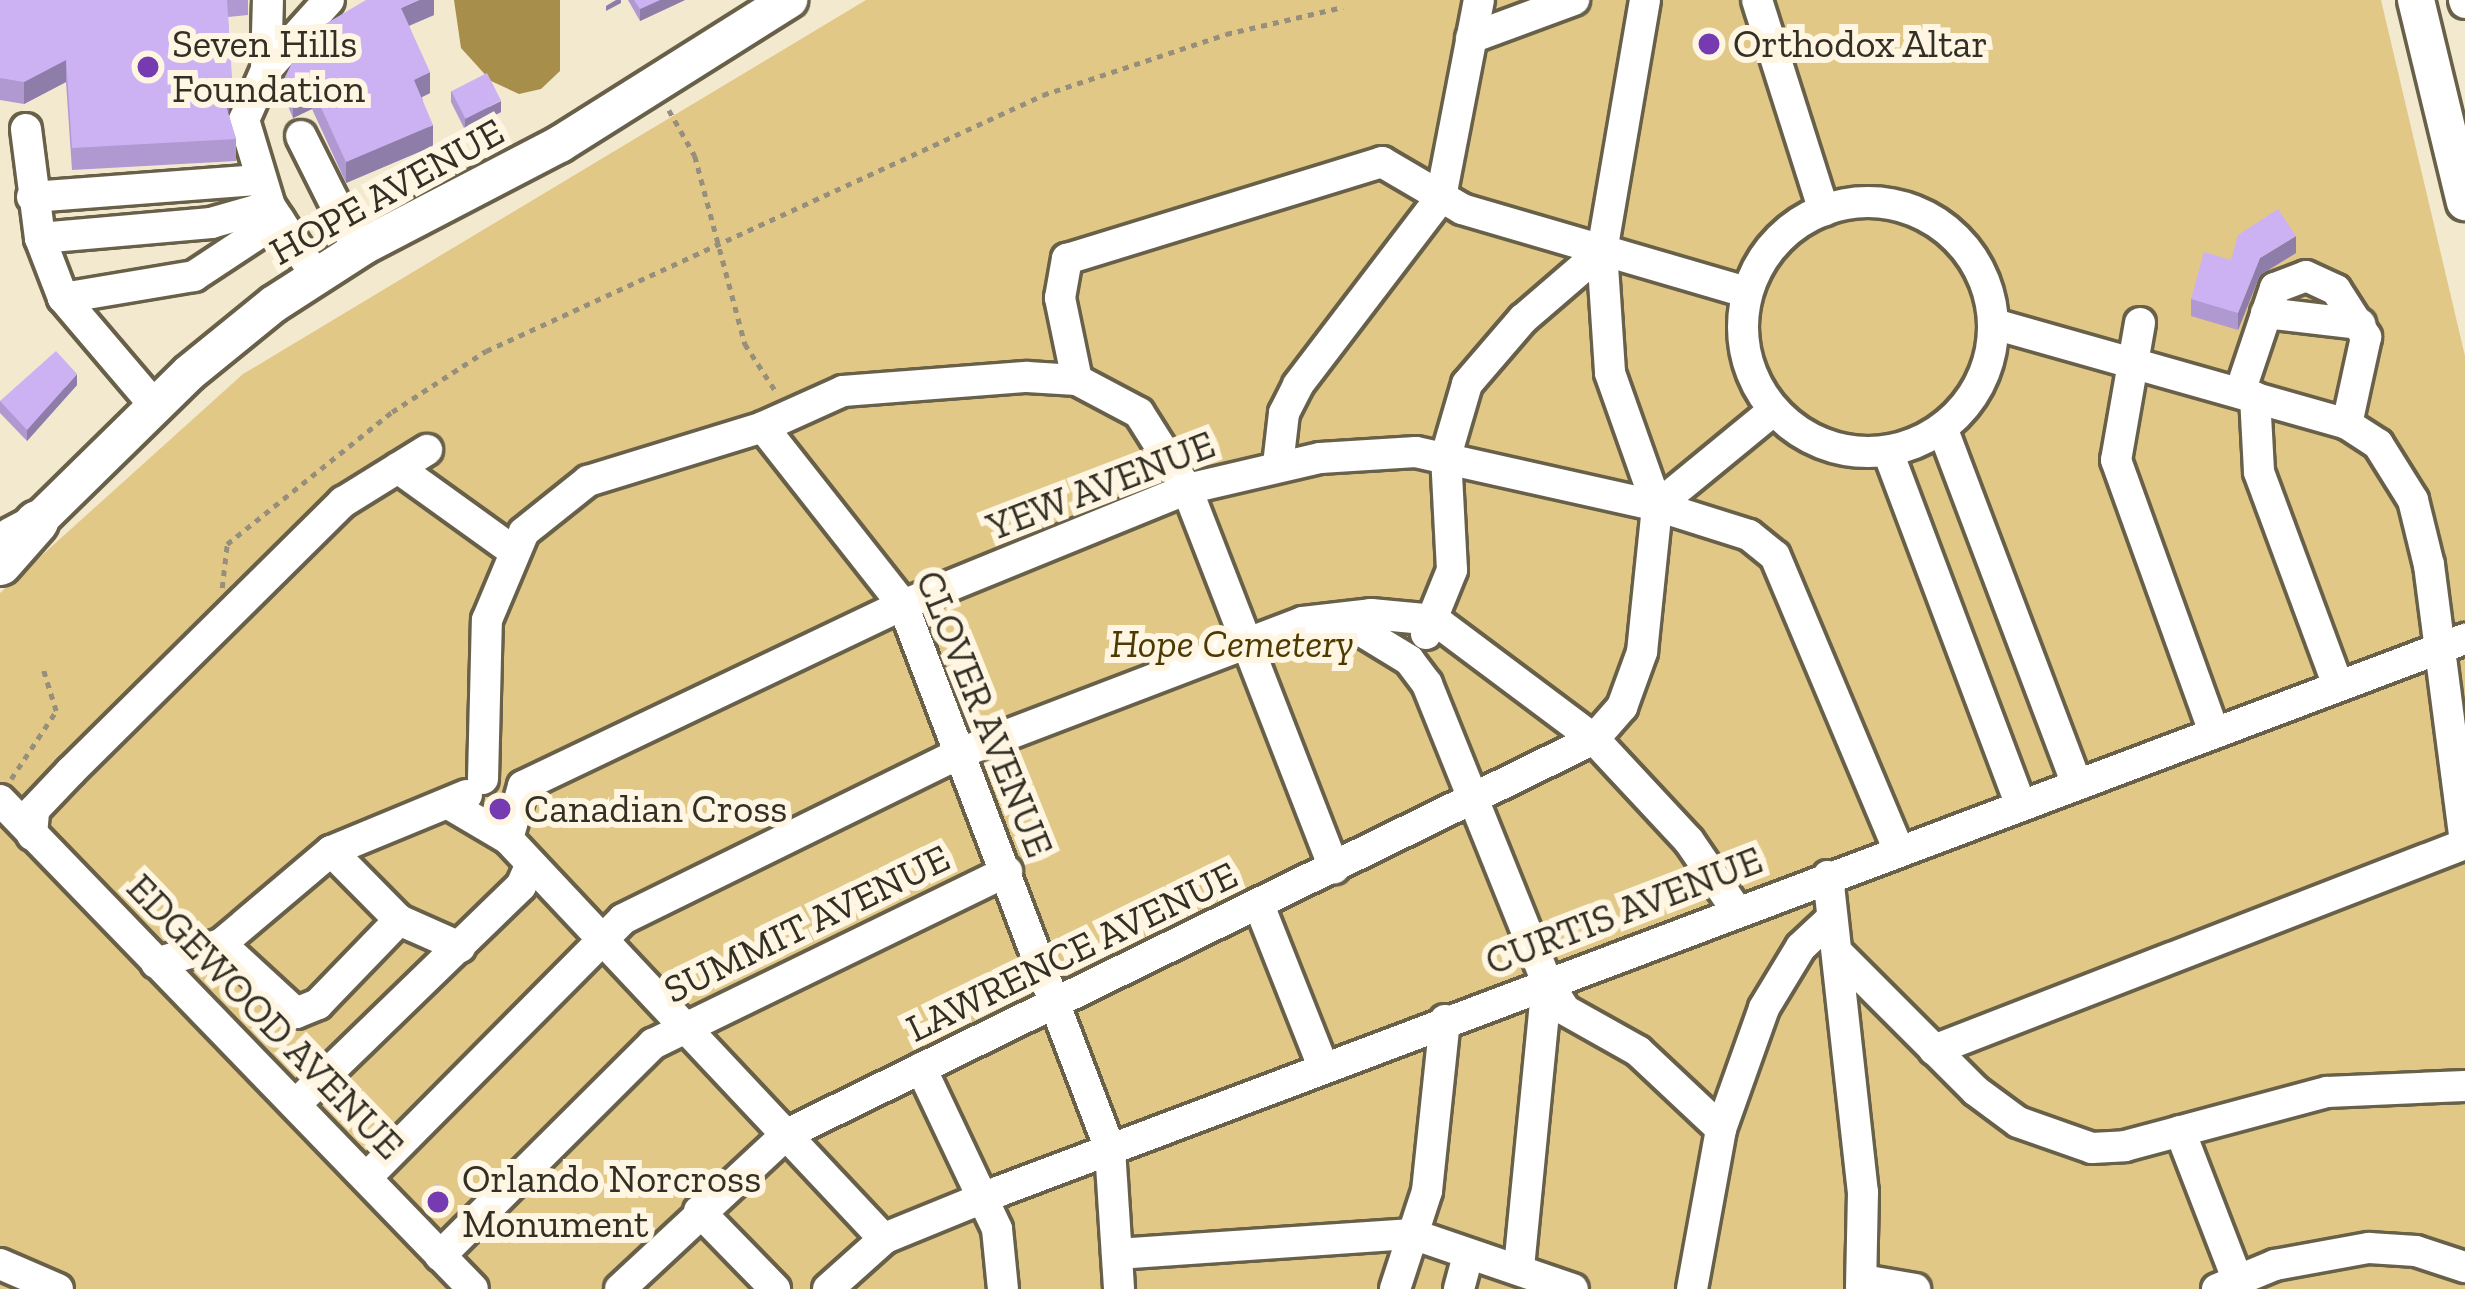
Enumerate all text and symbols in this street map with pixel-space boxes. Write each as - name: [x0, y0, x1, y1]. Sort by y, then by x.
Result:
- place label: Orthodox Altar: [1733, 21, 1989, 67]
- place label: Seven Hills Foundation: [172, 22, 365, 113]
- marker: Orthodox Altar: [1696, 31, 1722, 57]
- marker: Seven Hills Foundation: [135, 54, 161, 80]
- street label: HOPE AVENUE: [261, 108, 513, 276]
- street label: YEW AVENUE: [979, 421, 1223, 551]
- street label: CLOVER AVENUE: [905, 564, 1063, 864]
- park label: Hope Cemetery: [1110, 621, 1354, 667]
- place label: Canadian Cross: [524, 786, 787, 832]
- marker: Canadian Cross: [487, 796, 513, 822]
- street label: SUMMIT AVENUE: [656, 834, 958, 1014]
- street label: CURTIS AVENUE: [1478, 836, 1770, 986]
- street label: LAWRENCE AVENUE: [898, 851, 1246, 1053]
- street label: EDGEWOOD AVENUE: [116, 864, 414, 1170]
- place label: Orlando Norcross Monument: [462, 1157, 761, 1248]
- marker: Orlando Norcross Monument: [425, 1189, 451, 1215]

